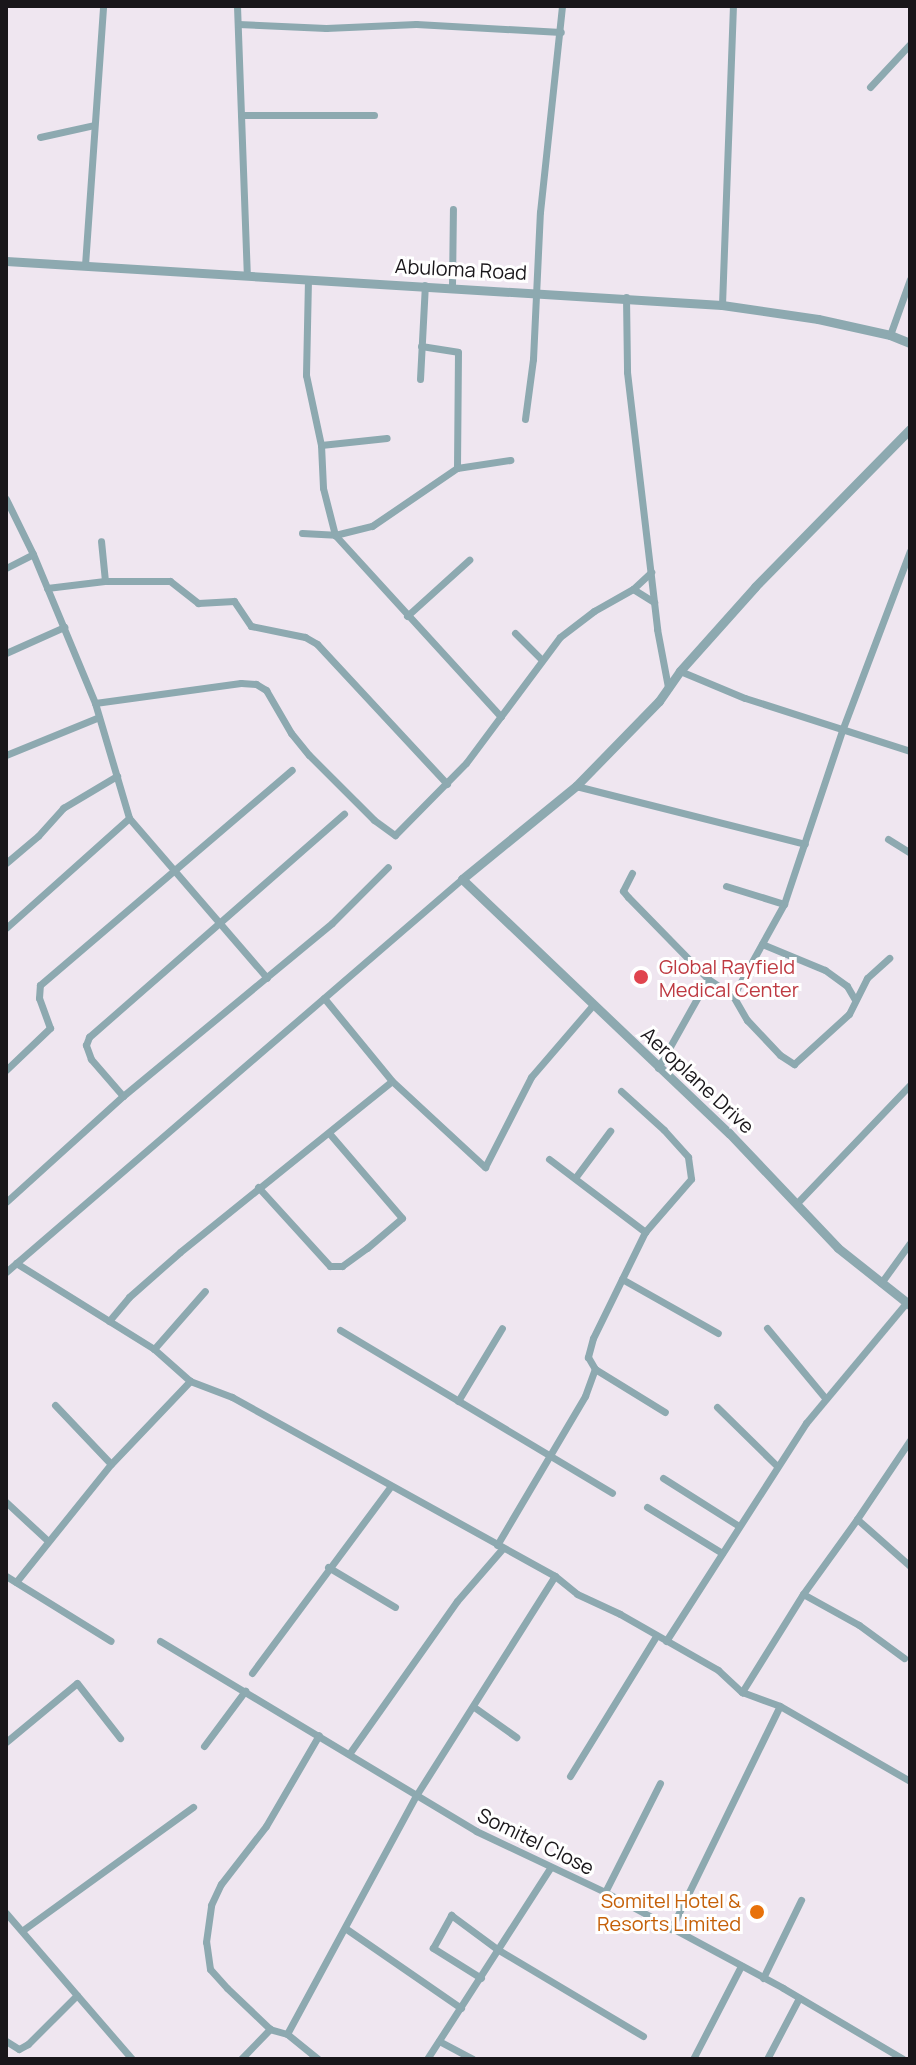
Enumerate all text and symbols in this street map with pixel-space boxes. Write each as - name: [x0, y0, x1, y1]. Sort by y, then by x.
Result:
- street label: Abuloma Road: [394, 254, 528, 284]
- place label: Global Rayfield Medical Center: [659, 954, 799, 1001]
- marker: Global Rayfield Medical Center: [630, 966, 652, 988]
- street label: Aeroplane Drive: [637, 1022, 759, 1138]
- street label: Somitel Close: [474, 1802, 598, 1880]
- place label: Somitel Hotel & Resorts Limited: [597, 1888, 741, 1935]
- marker: Somitel Hotel & Resorts Limited: [748, 1903, 766, 1921]

